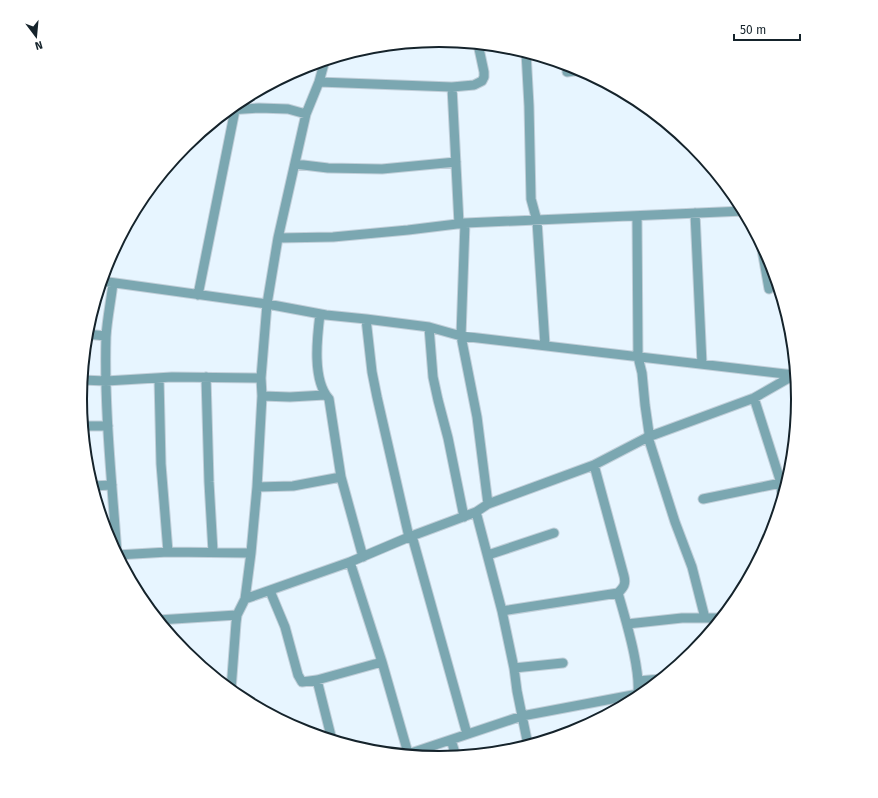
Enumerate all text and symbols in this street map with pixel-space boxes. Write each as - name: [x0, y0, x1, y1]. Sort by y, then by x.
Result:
- north arrow: [16, 16, 56, 56]
- scale bar: [734, 16, 800, 42]
- text: 50 m: [740, 23, 766, 37]
- text: N: [33, 38, 44, 52]

